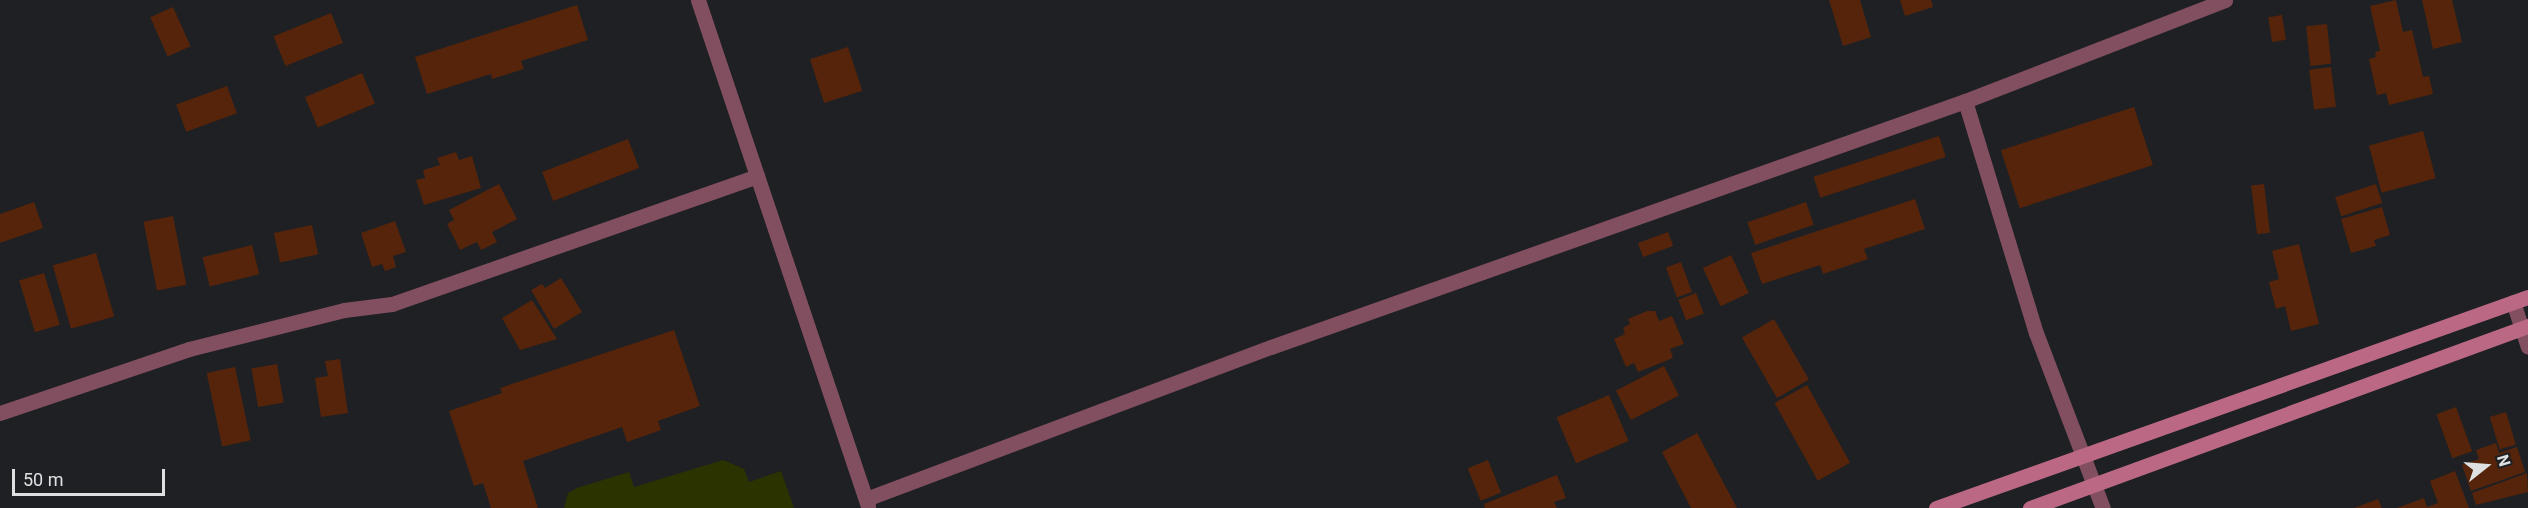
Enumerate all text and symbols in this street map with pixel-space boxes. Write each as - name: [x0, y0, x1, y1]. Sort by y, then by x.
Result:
- north arrow: [2456, 436, 2516, 496]
- text: N: [2493, 452, 2514, 469]
- scale bar: [15, 457, 168, 495]
- text: 50 m: [23, 469, 63, 490]

